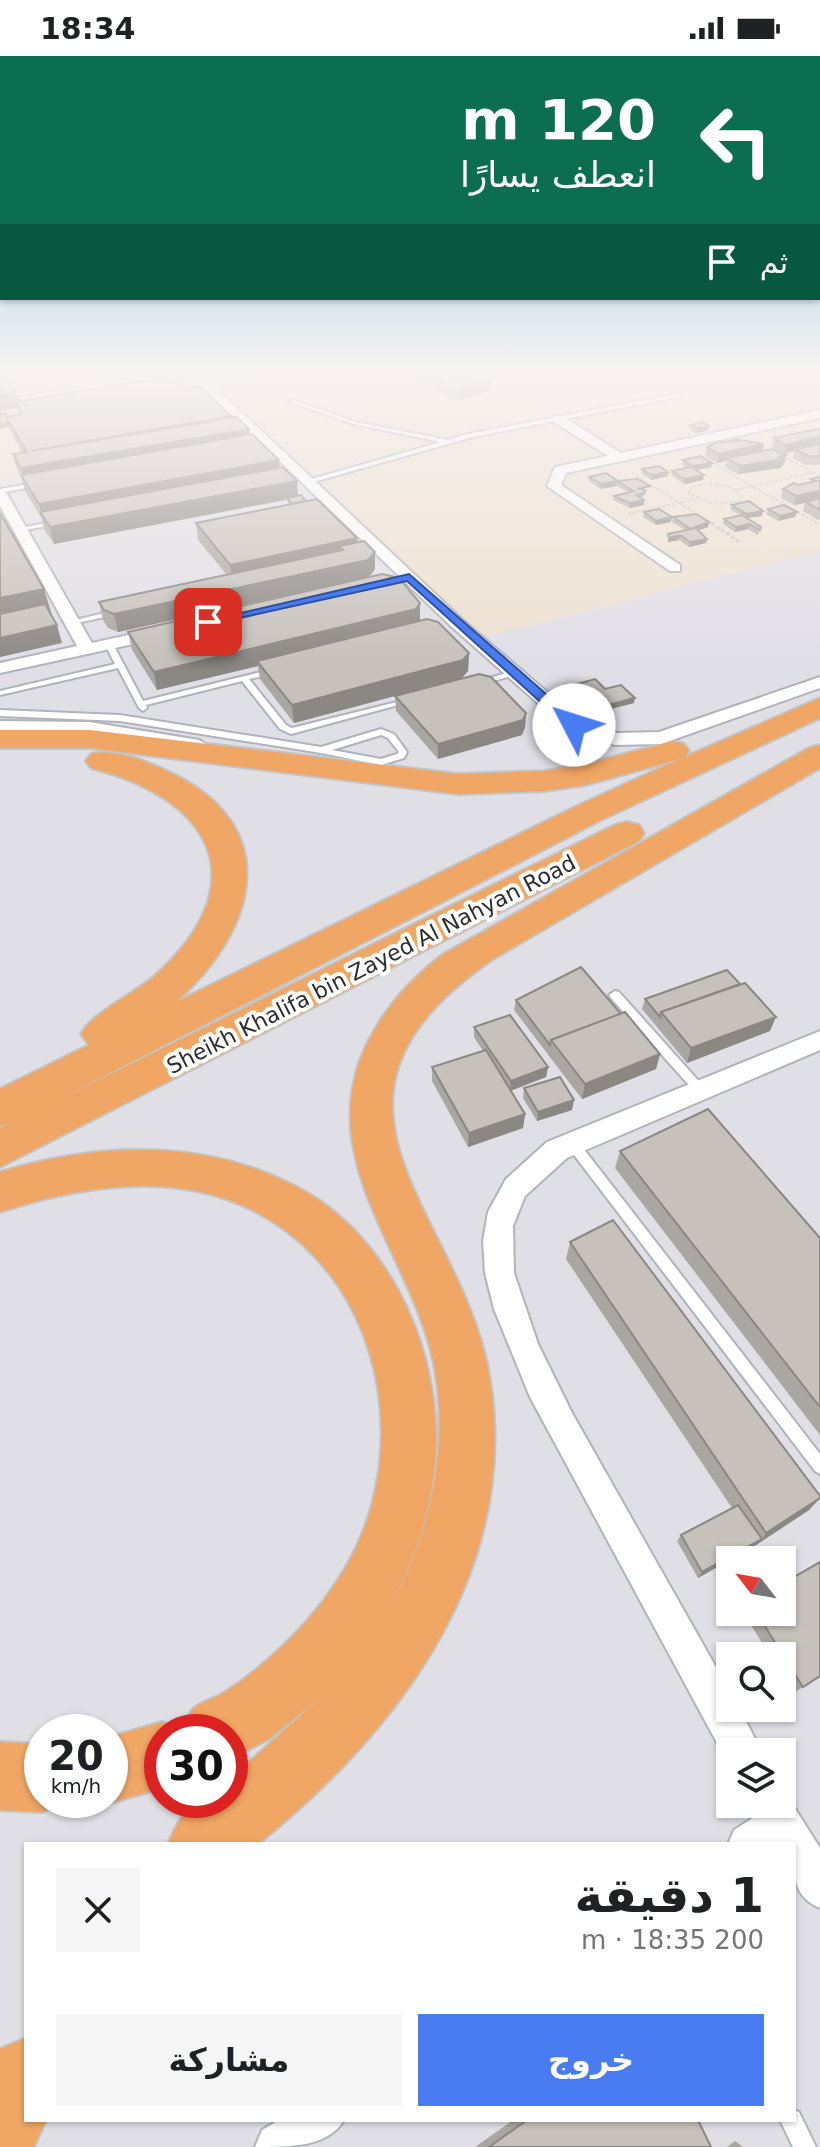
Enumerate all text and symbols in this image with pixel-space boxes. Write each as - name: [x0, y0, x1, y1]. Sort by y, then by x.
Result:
- text: 18:34: [40, 11, 136, 46]
- text: 120 m: [461, 87, 656, 152]
- icon: left: [684, 88, 788, 192]
- text: انعطف يسارًا: [460, 154, 656, 195]
- icon: arrive: [700, 240, 744, 284]
- text: ثم: [760, 245, 788, 280]
- pin: [174, 588, 242, 656]
- icon: arrive: [186, 600, 230, 644]
- position arrow: [532, 683, 616, 767]
- street label: Sheikh Khalifa bin Zayed Al Nahyan Road: [163, 850, 580, 1079]
- north arrow: [716, 1546, 796, 1626]
- map controls: [716, 1546, 796, 1818]
- button: search: [716, 1642, 796, 1722]
- speed limit sign: 30: [144, 1714, 248, 1818]
- text: 20: [48, 1733, 104, 1779]
- button: layers: [716, 1738, 796, 1818]
- text: km/h: [51, 1774, 101, 1798]
- text: 1 دقيقة: [575, 1867, 764, 1923]
- button: close: [56, 1868, 140, 1952]
- text: 200 m · 18:35: [581, 1925, 764, 1955]
- button: مشاركة: [56, 2014, 402, 2106]
- button: خروج: [418, 2014, 764, 2106]

